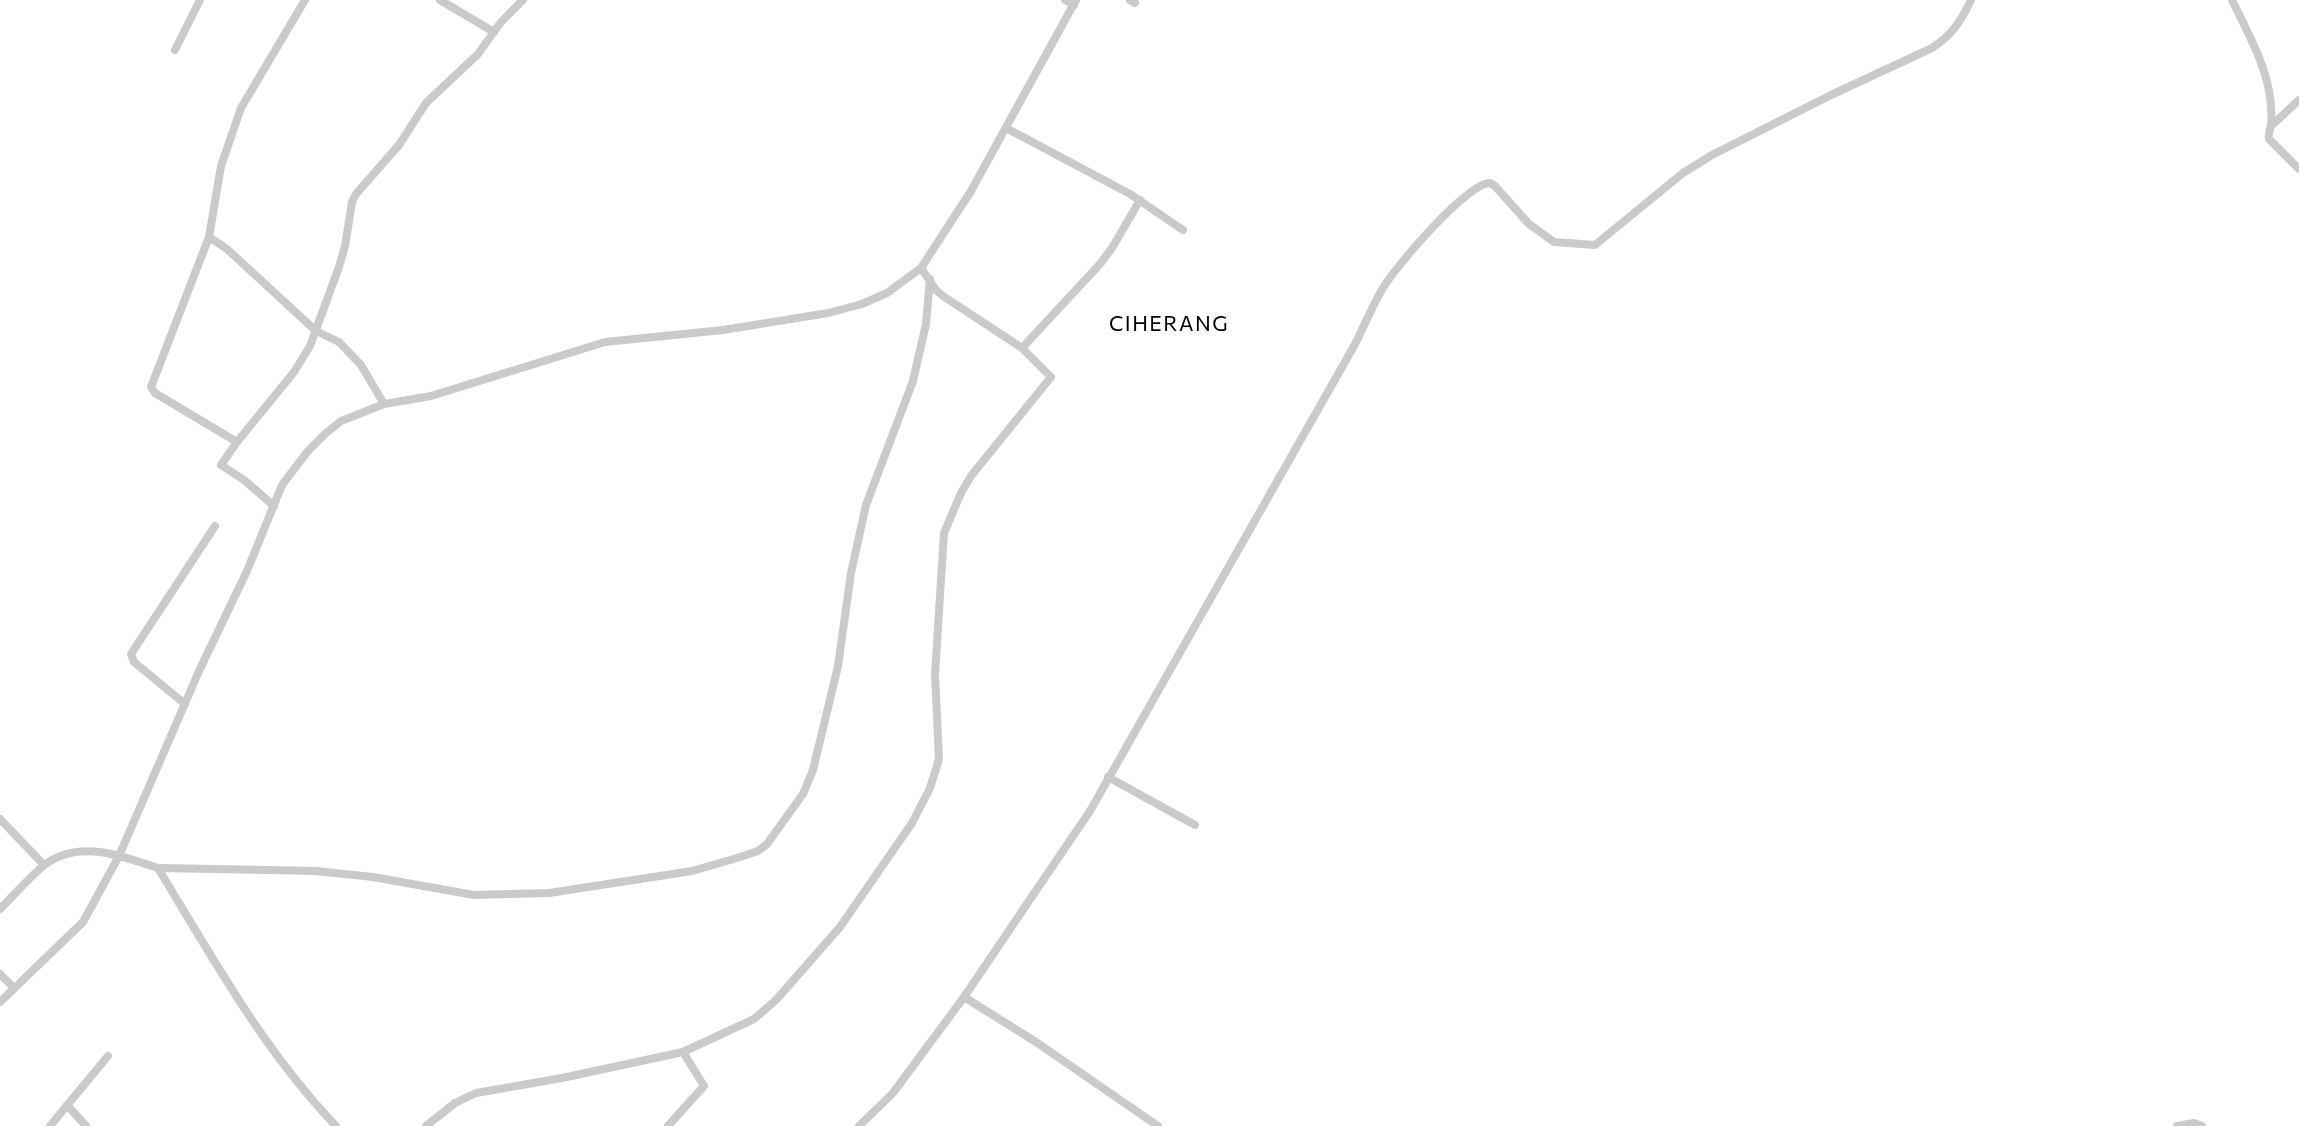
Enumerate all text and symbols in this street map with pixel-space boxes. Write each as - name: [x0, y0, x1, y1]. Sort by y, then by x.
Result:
- district label: CIHERANG: [1109, 310, 1229, 335]

